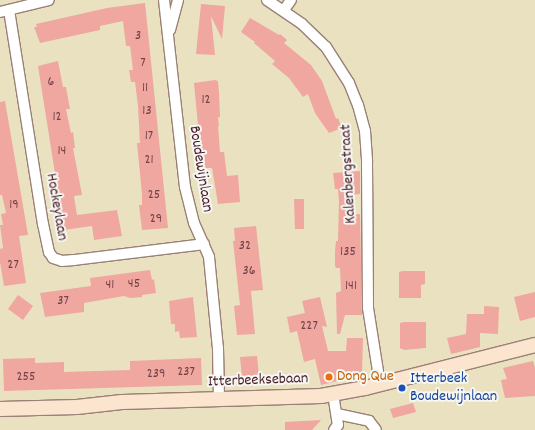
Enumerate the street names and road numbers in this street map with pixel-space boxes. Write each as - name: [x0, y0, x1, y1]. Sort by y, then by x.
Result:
- street label: Boudewijnlaan: [184, 124, 216, 214]
- street label: Kalenbergstraat: [337, 124, 361, 224]
- street label: Hockeylaan: [41, 172, 71, 242]
- street label: Itterbeeksebaan: [207, 370, 309, 392]

